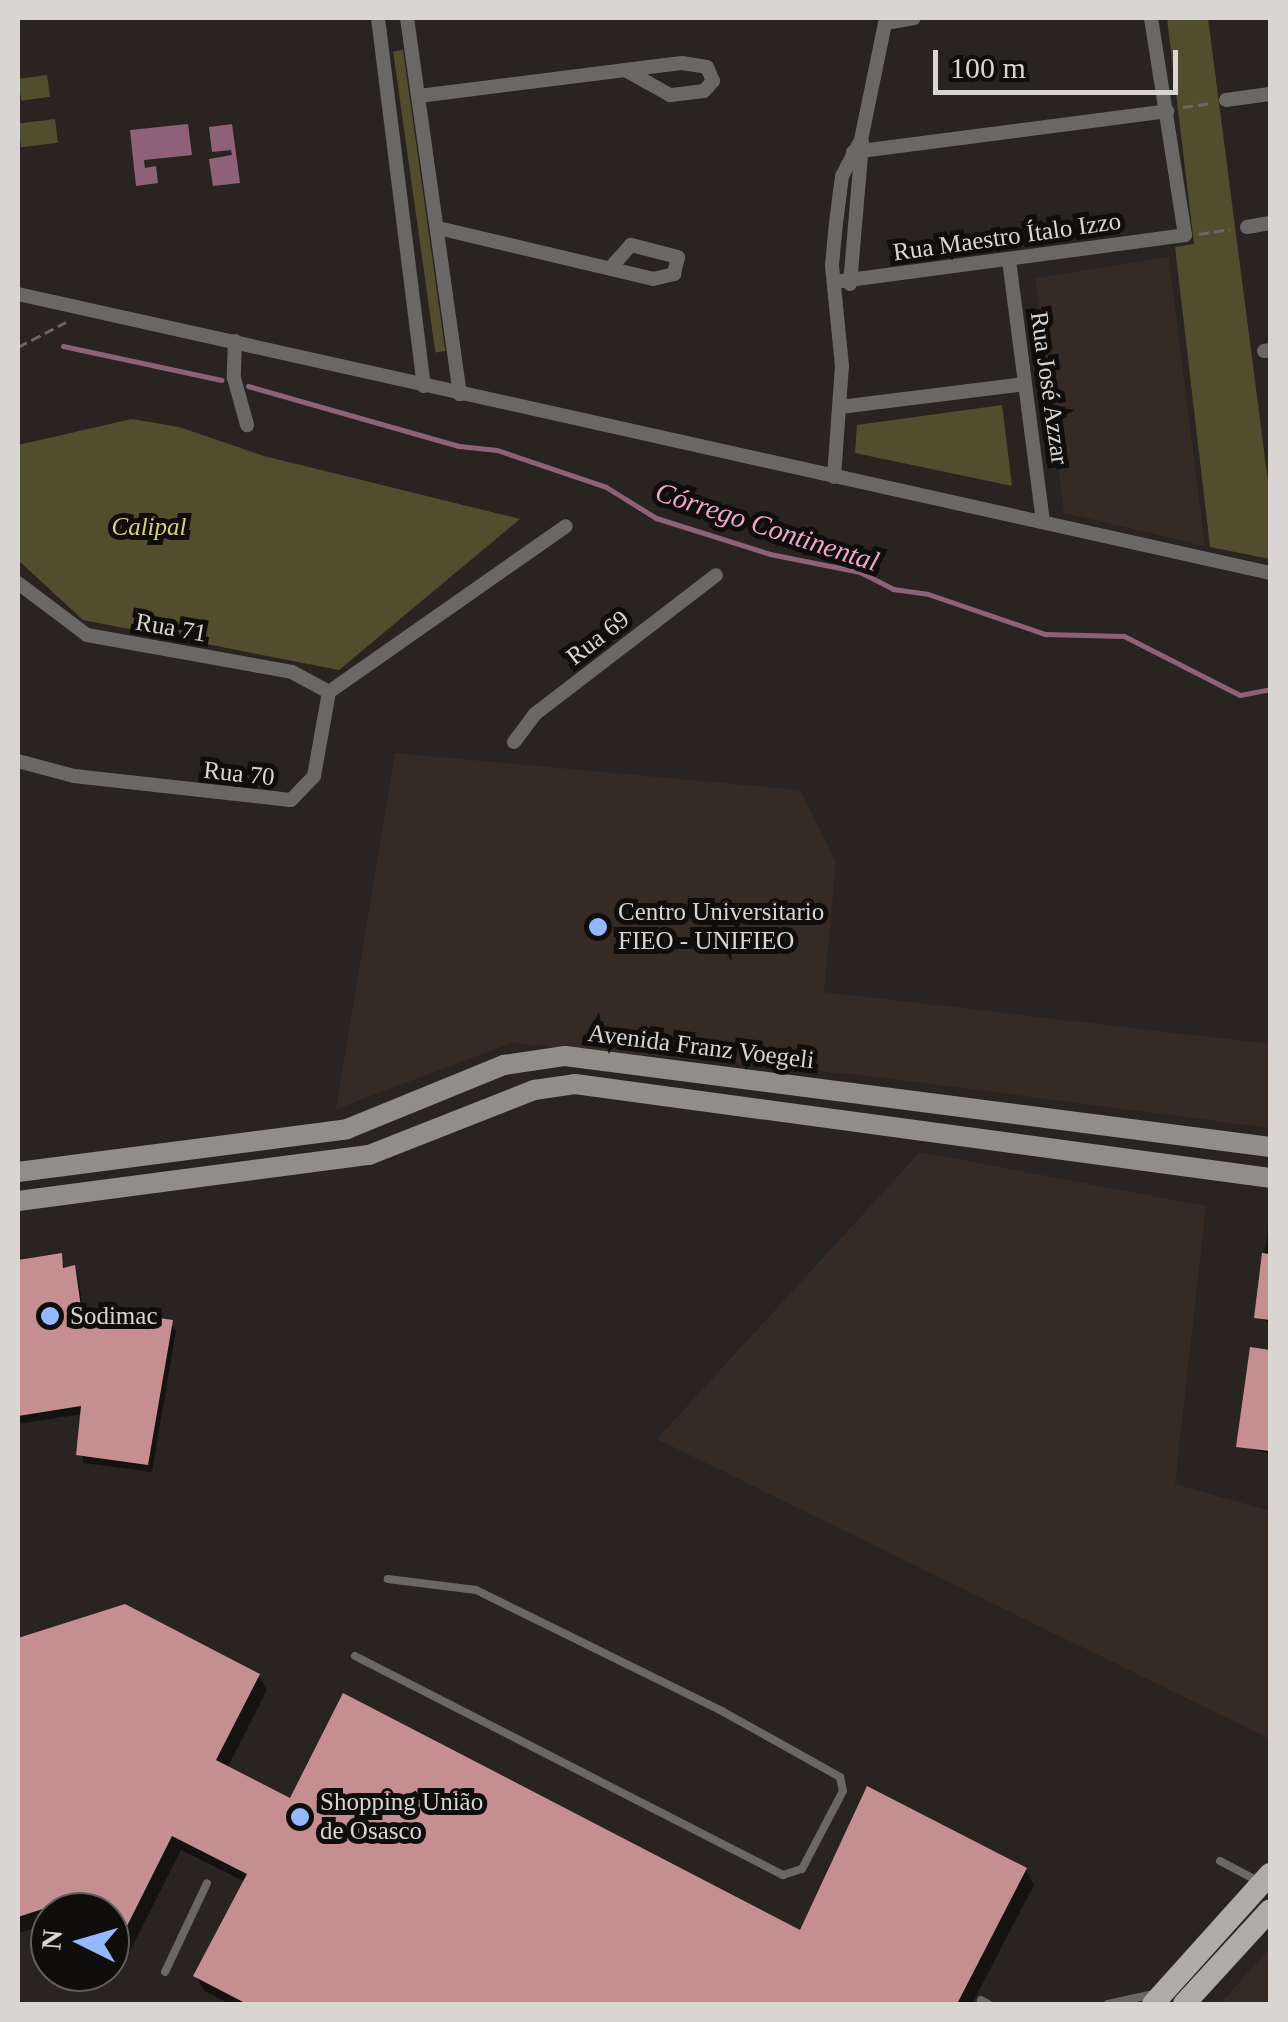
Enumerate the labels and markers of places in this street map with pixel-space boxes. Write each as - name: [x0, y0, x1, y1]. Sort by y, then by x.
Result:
- place label: Centro Universitario FIEO - UNIFIEO: [618, 898, 824, 957]
- marker: Centro Universitario FIEO - UNIFIEO: [587, 916, 609, 938]
- place label: Sodimac: [70, 1301, 157, 1331]
- marker: Sodimac: [39, 1305, 61, 1327]
- place label: Shopping União de Osasco: [320, 1788, 483, 1847]
- marker: Shopping União de Osasco: [289, 1806, 311, 1828]

